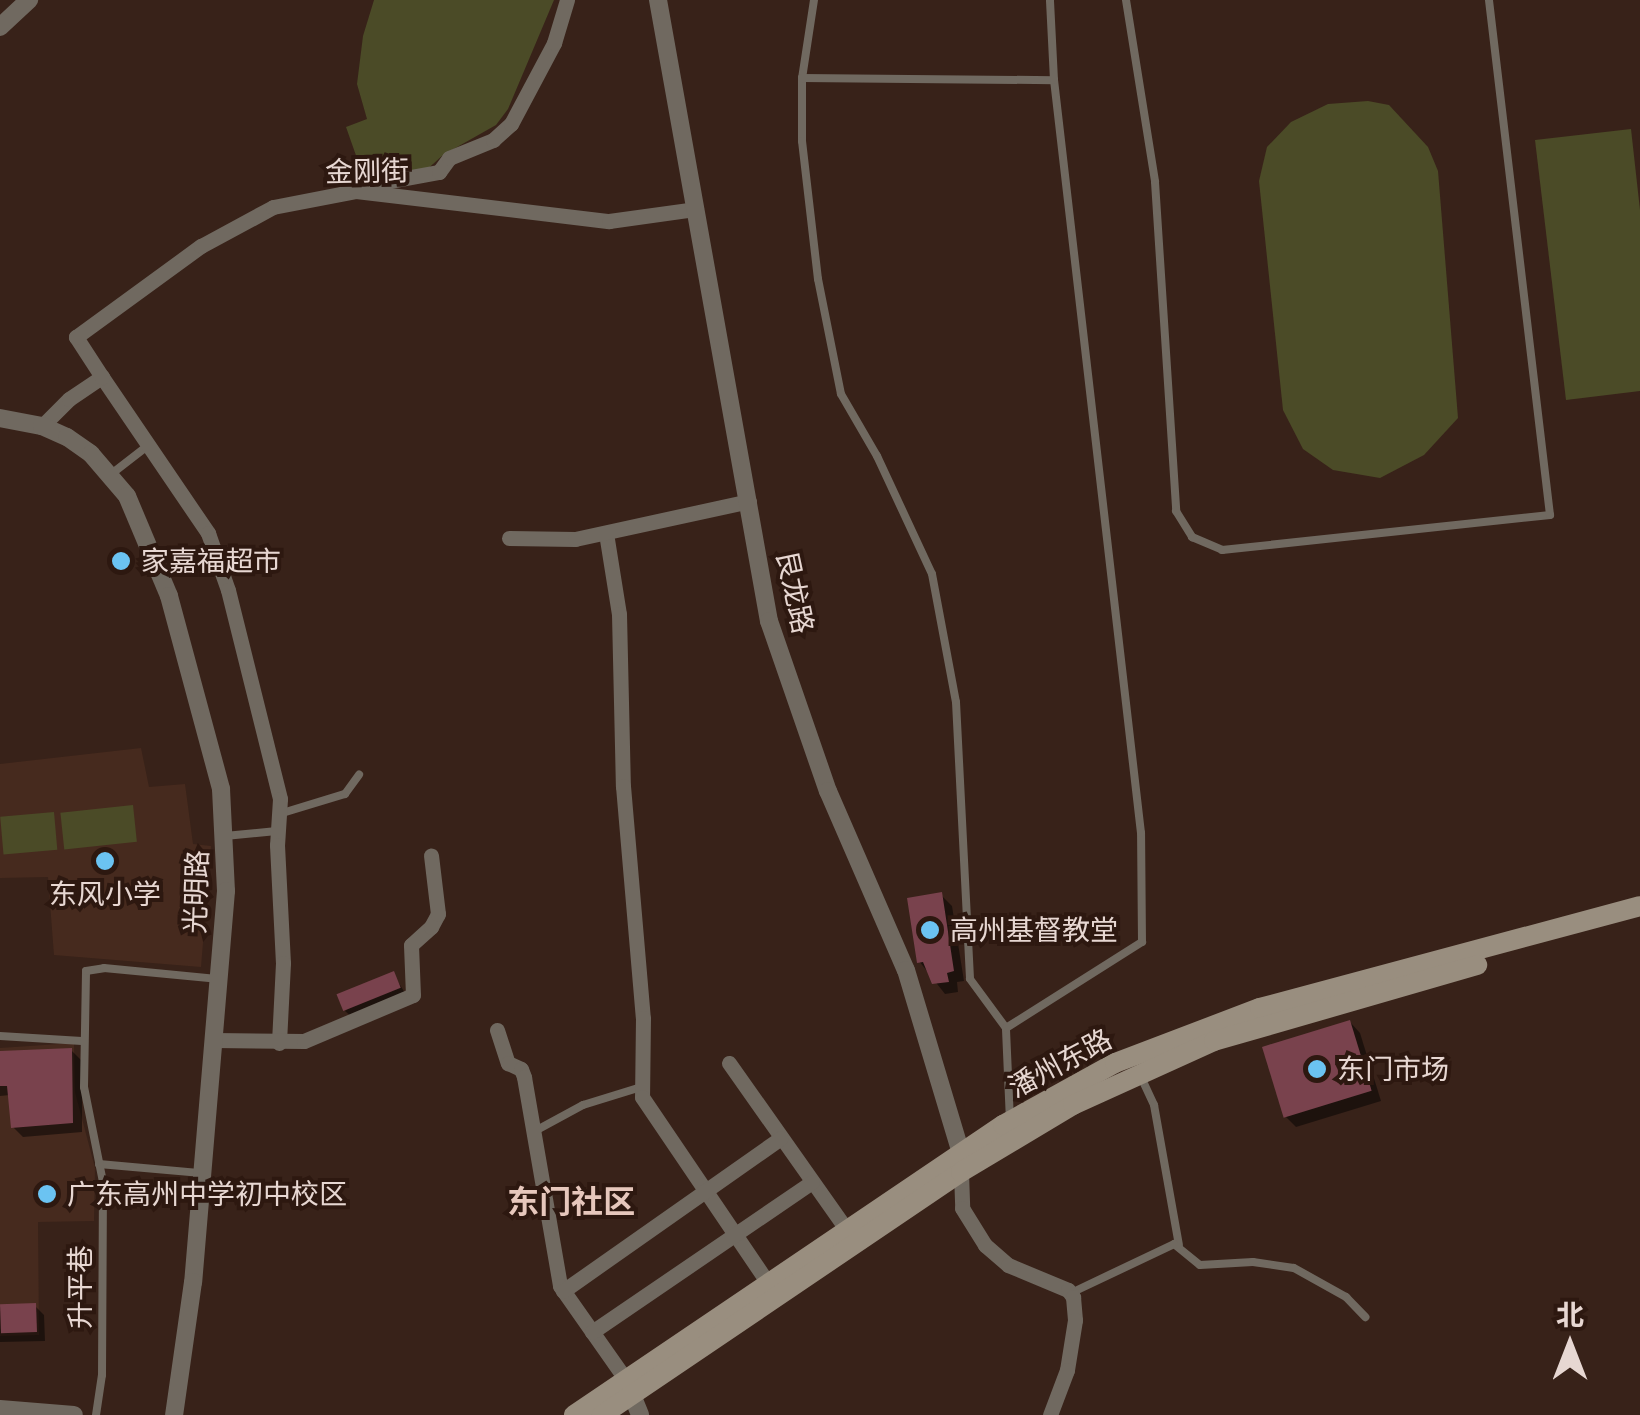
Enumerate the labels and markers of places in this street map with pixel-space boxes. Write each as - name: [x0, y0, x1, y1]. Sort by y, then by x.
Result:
- place label: 家嘉福超市: [141, 544, 281, 578]
- marker: 家嘉福超市: [110, 550, 132, 572]
- marker: 东风小学: [94, 850, 116, 872]
- place label: 东风小学: [49, 877, 161, 911]
- place label: 高州基督教堂: [950, 913, 1118, 947]
- marker: 高州基督教堂: [919, 919, 941, 941]
- place label: 东门市场: [1337, 1052, 1449, 1086]
- marker: 东门市场: [1306, 1058, 1328, 1080]
- place label: 广东高州中学初中校区: [67, 1177, 347, 1211]
- marker: 广东高州中学初中校区: [36, 1183, 58, 1205]

